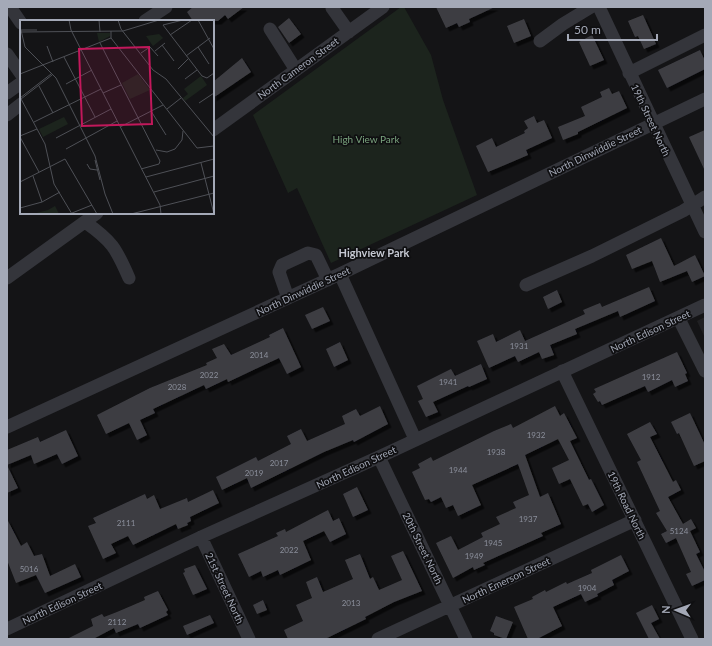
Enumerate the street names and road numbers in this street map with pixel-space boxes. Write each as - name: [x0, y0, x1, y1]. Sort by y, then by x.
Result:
- street label: North Cameron Street: [255, 34, 341, 101]
- street label: 19th Street North: [629, 82, 673, 158]
- street label: North Dinwiddie Street: [547, 123, 644, 179]
- street label: North Dinwiddie Street: [254, 264, 352, 318]
- street label: North Edison Street: [608, 307, 692, 355]
- street label: North Edison Street: [314, 443, 398, 491]
- street label: 19th Road North: [605, 469, 649, 541]
- street label: 20th Street North: [400, 510, 446, 586]
- street label: 21st Street North: [203, 551, 247, 625]
- street label: North Emerson Street: [460, 554, 552, 606]
- street label: North Edison Street: [20, 579, 104, 627]

